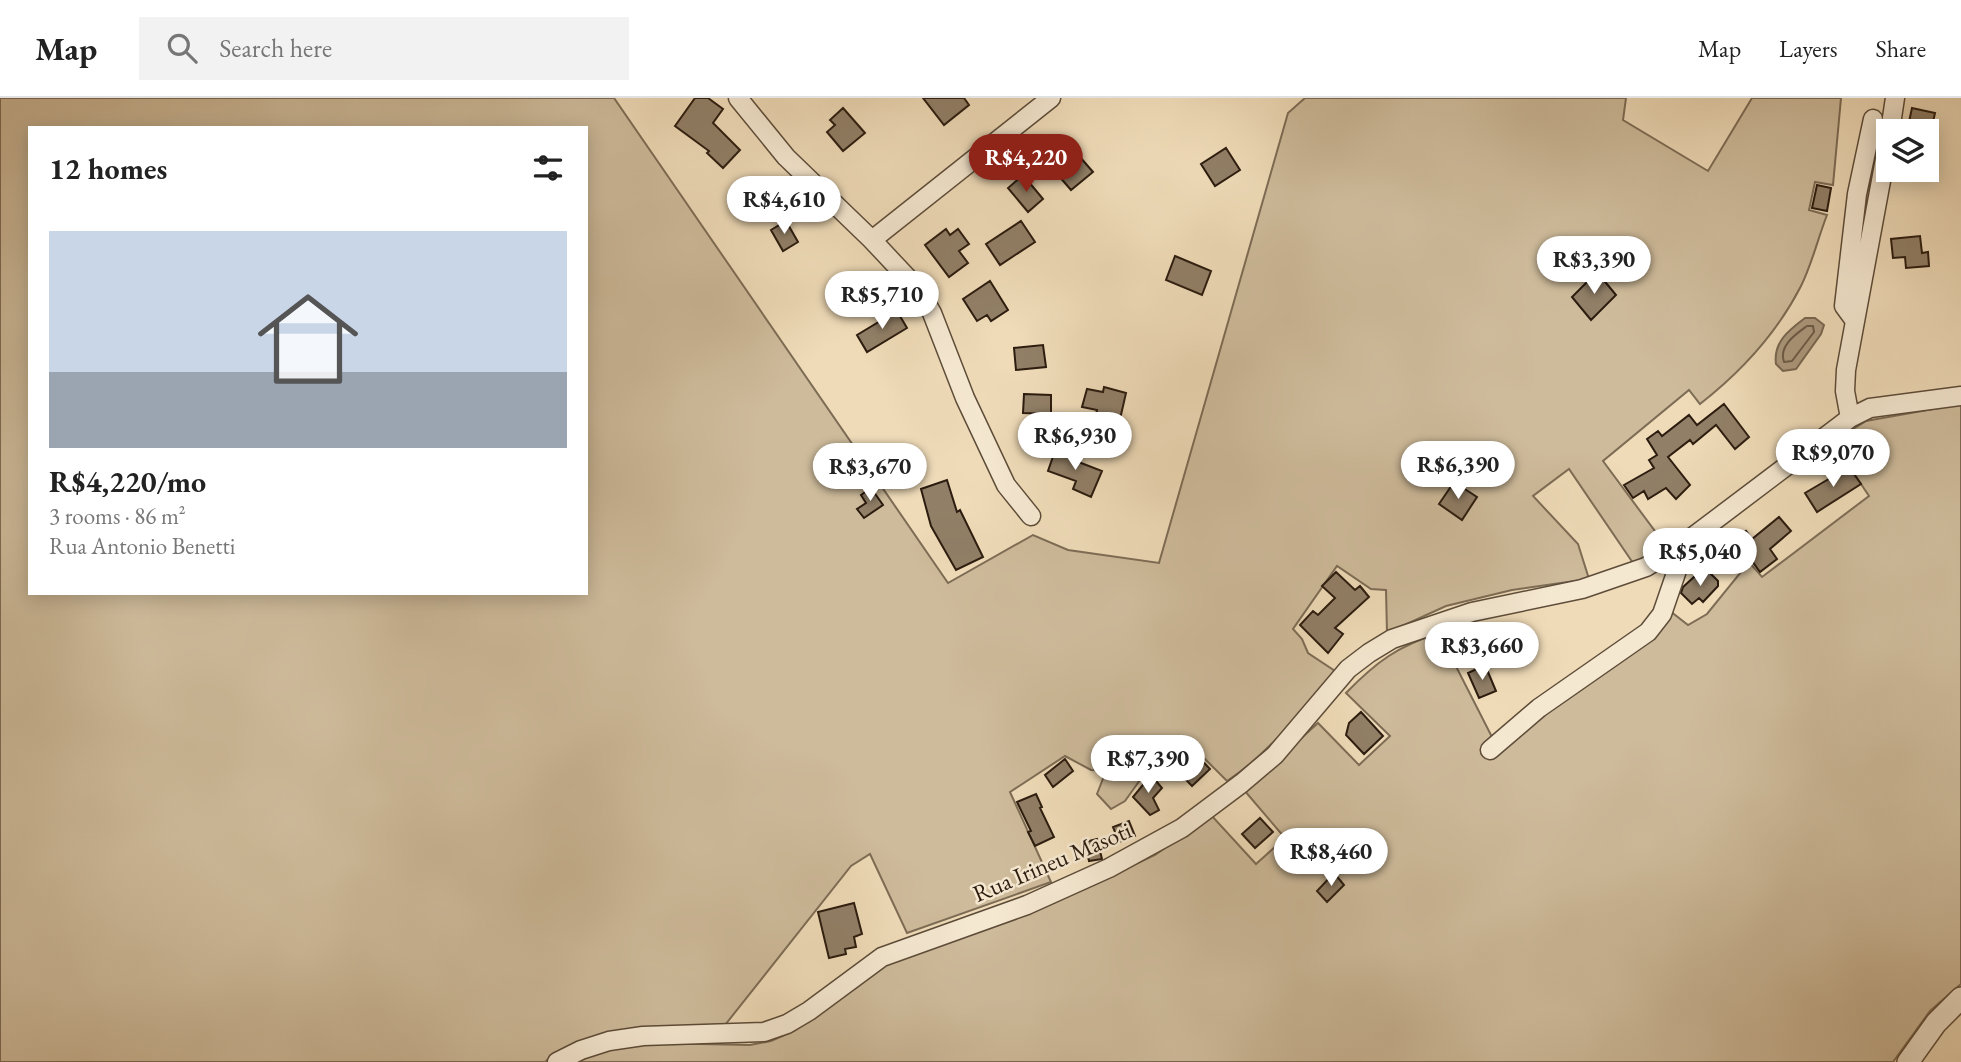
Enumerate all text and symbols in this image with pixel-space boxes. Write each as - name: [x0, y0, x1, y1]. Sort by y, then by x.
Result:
- search box: [139, 17, 629, 80]
- text: Map: [35, 27, 97, 70]
- icon: search: [163, 29, 201, 67]
- text: Search here: [219, 31, 332, 65]
- text: Map: [1698, 33, 1741, 64]
- text: Layers: [1779, 33, 1838, 64]
- text: Share: [1876, 33, 1926, 64]
- map controls: [1876, 119, 1939, 182]
- button: layers: [1876, 119, 1939, 182]
- pin: R$4,220: [961, 134, 1091, 194]
- text: R$4,220: [985, 142, 1067, 172]
- text: 12 homes: [49, 149, 167, 188]
- icon: filters: [529, 149, 567, 187]
- pin: R$4,610: [719, 176, 849, 236]
- text: R$4,610: [743, 184, 825, 214]
- pin: R$3,390: [1529, 236, 1659, 296]
- text: R$3,390: [1553, 244, 1635, 274]
- pin: R$5,710: [817, 272, 947, 331]
- icon: home: [245, 276, 371, 402]
- text: R$5,710: [841, 279, 923, 309]
- pin: R$6,930: [1010, 412, 1140, 472]
- text: R$6,930: [1034, 420, 1116, 450]
- pin: R$9,070: [1768, 430, 1898, 489]
- text: R$9,070: [1792, 437, 1874, 467]
- pin: R$6,390: [1393, 442, 1523, 501]
- pin: R$3,670: [805, 444, 935, 503]
- text: R$6,390: [1417, 449, 1499, 479]
- text: R$3,670: [829, 451, 911, 481]
- text: R$4,220/mo: [49, 462, 206, 501]
- text: 3 rooms · 86 m²: [49, 501, 186, 531]
- pin: R$5,040: [1635, 528, 1765, 588]
- text: Rua Antonio Benetti: [49, 531, 235, 561]
- text: R$5,040: [1659, 536, 1741, 566]
- pin: R$3,660: [1417, 622, 1547, 682]
- text: R$3,660: [1441, 630, 1523, 660]
- pin: R$7,390: [1083, 736, 1213, 795]
- text: R$7,390: [1107, 743, 1189, 773]
- street label: Rua Irineu Masoti: [968, 814, 1136, 909]
- pin: R$8,460: [1266, 828, 1396, 888]
- text: R$8,460: [1290, 836, 1372, 866]

